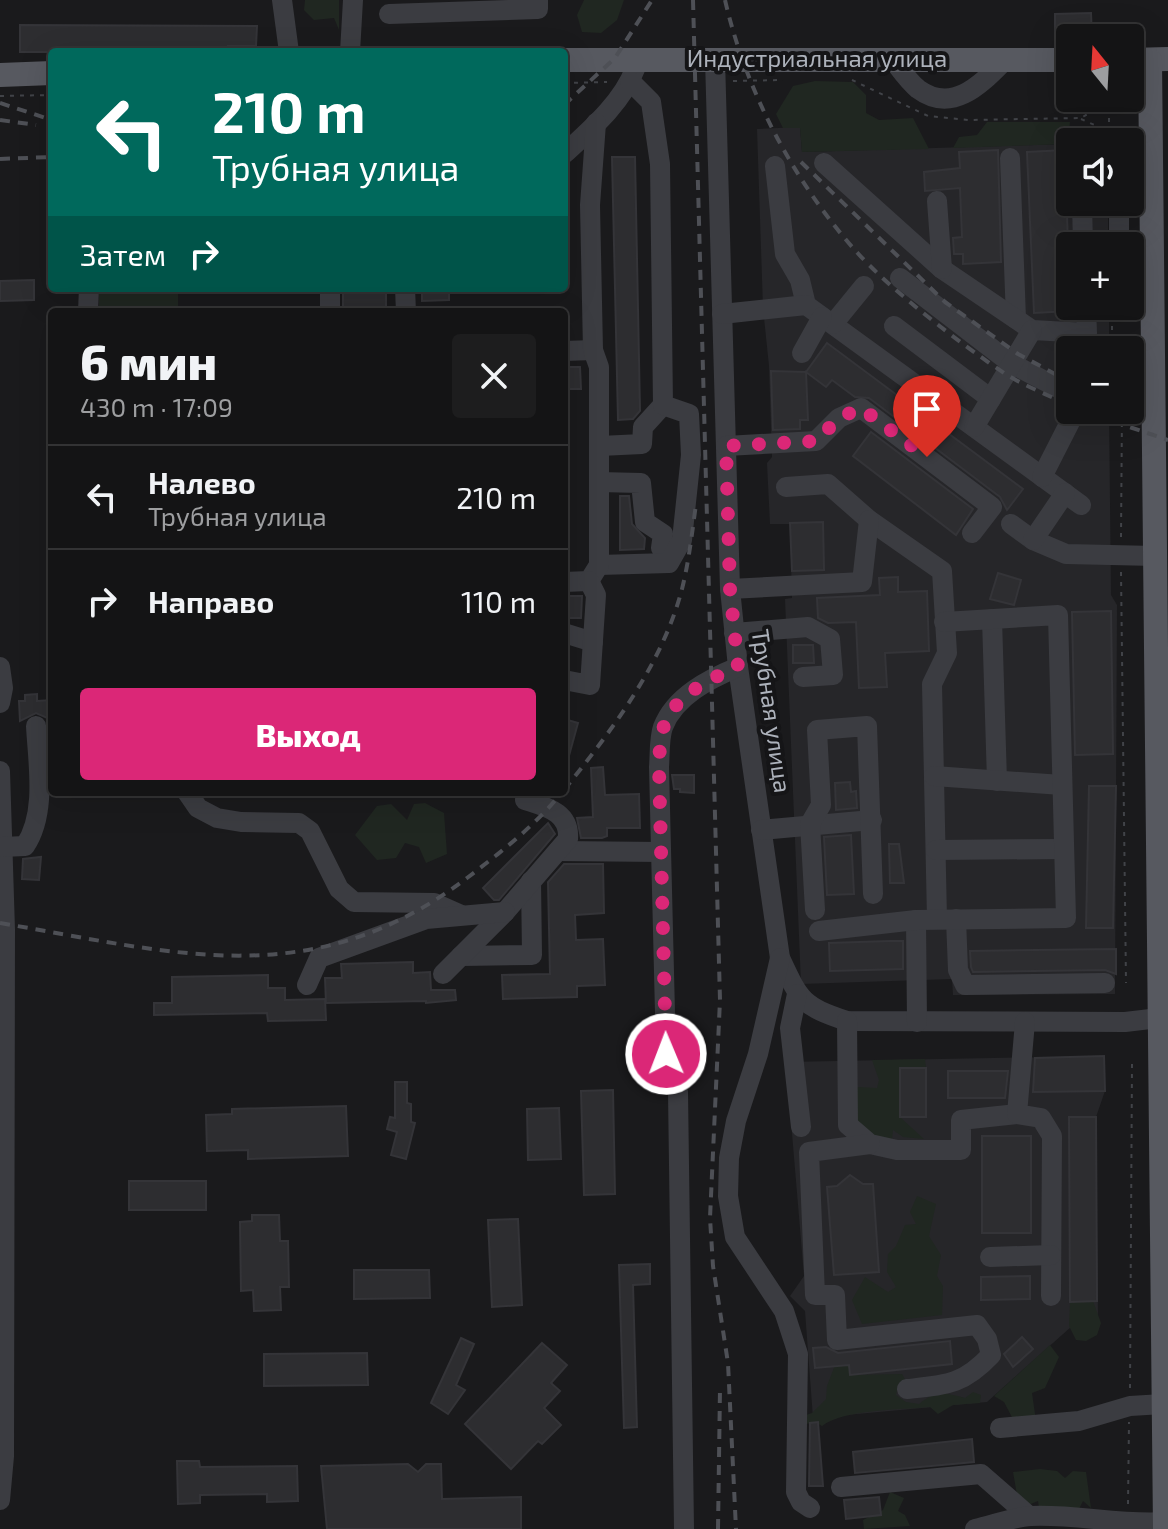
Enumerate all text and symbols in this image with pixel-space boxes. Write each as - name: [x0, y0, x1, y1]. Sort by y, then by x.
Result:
- north arrow: [1056, 24, 1144, 112]
- map controls: [1056, 24, 1144, 424]
- street label: Индустриальная улица: [687, 43, 947, 73]
- text: 210 m: [212, 77, 366, 144]
- icon: left: [80, 80, 184, 184]
- button: sound: [1056, 128, 1144, 216]
- text: Трубная улица: [212, 145, 459, 188]
- icon: right: [182, 232, 226, 276]
- button: +: [1056, 232, 1144, 320]
- text: Затем: [80, 236, 166, 272]
- text: 6 мин: [80, 332, 217, 390]
- button: close: [452, 334, 536, 418]
- button: −: [1056, 336, 1144, 424]
- pin: [893, 375, 961, 457]
- icon: arrive: [905, 387, 949, 431]
- text: 430 m · 17:09: [80, 391, 233, 422]
- text: Налево: [148, 464, 256, 500]
- icon: left: [80, 475, 124, 519]
- text: 210 m: [456, 479, 536, 515]
- text: Трубная улица: [148, 500, 327, 531]
- icon: right: [80, 579, 124, 623]
- text: Направо: [148, 583, 274, 619]
- text: 110 m: [461, 583, 536, 619]
- street label: Трубная улица: [746, 627, 798, 795]
- button: Выход: [80, 688, 536, 780]
- position arrow: [624, 1012, 708, 1096]

